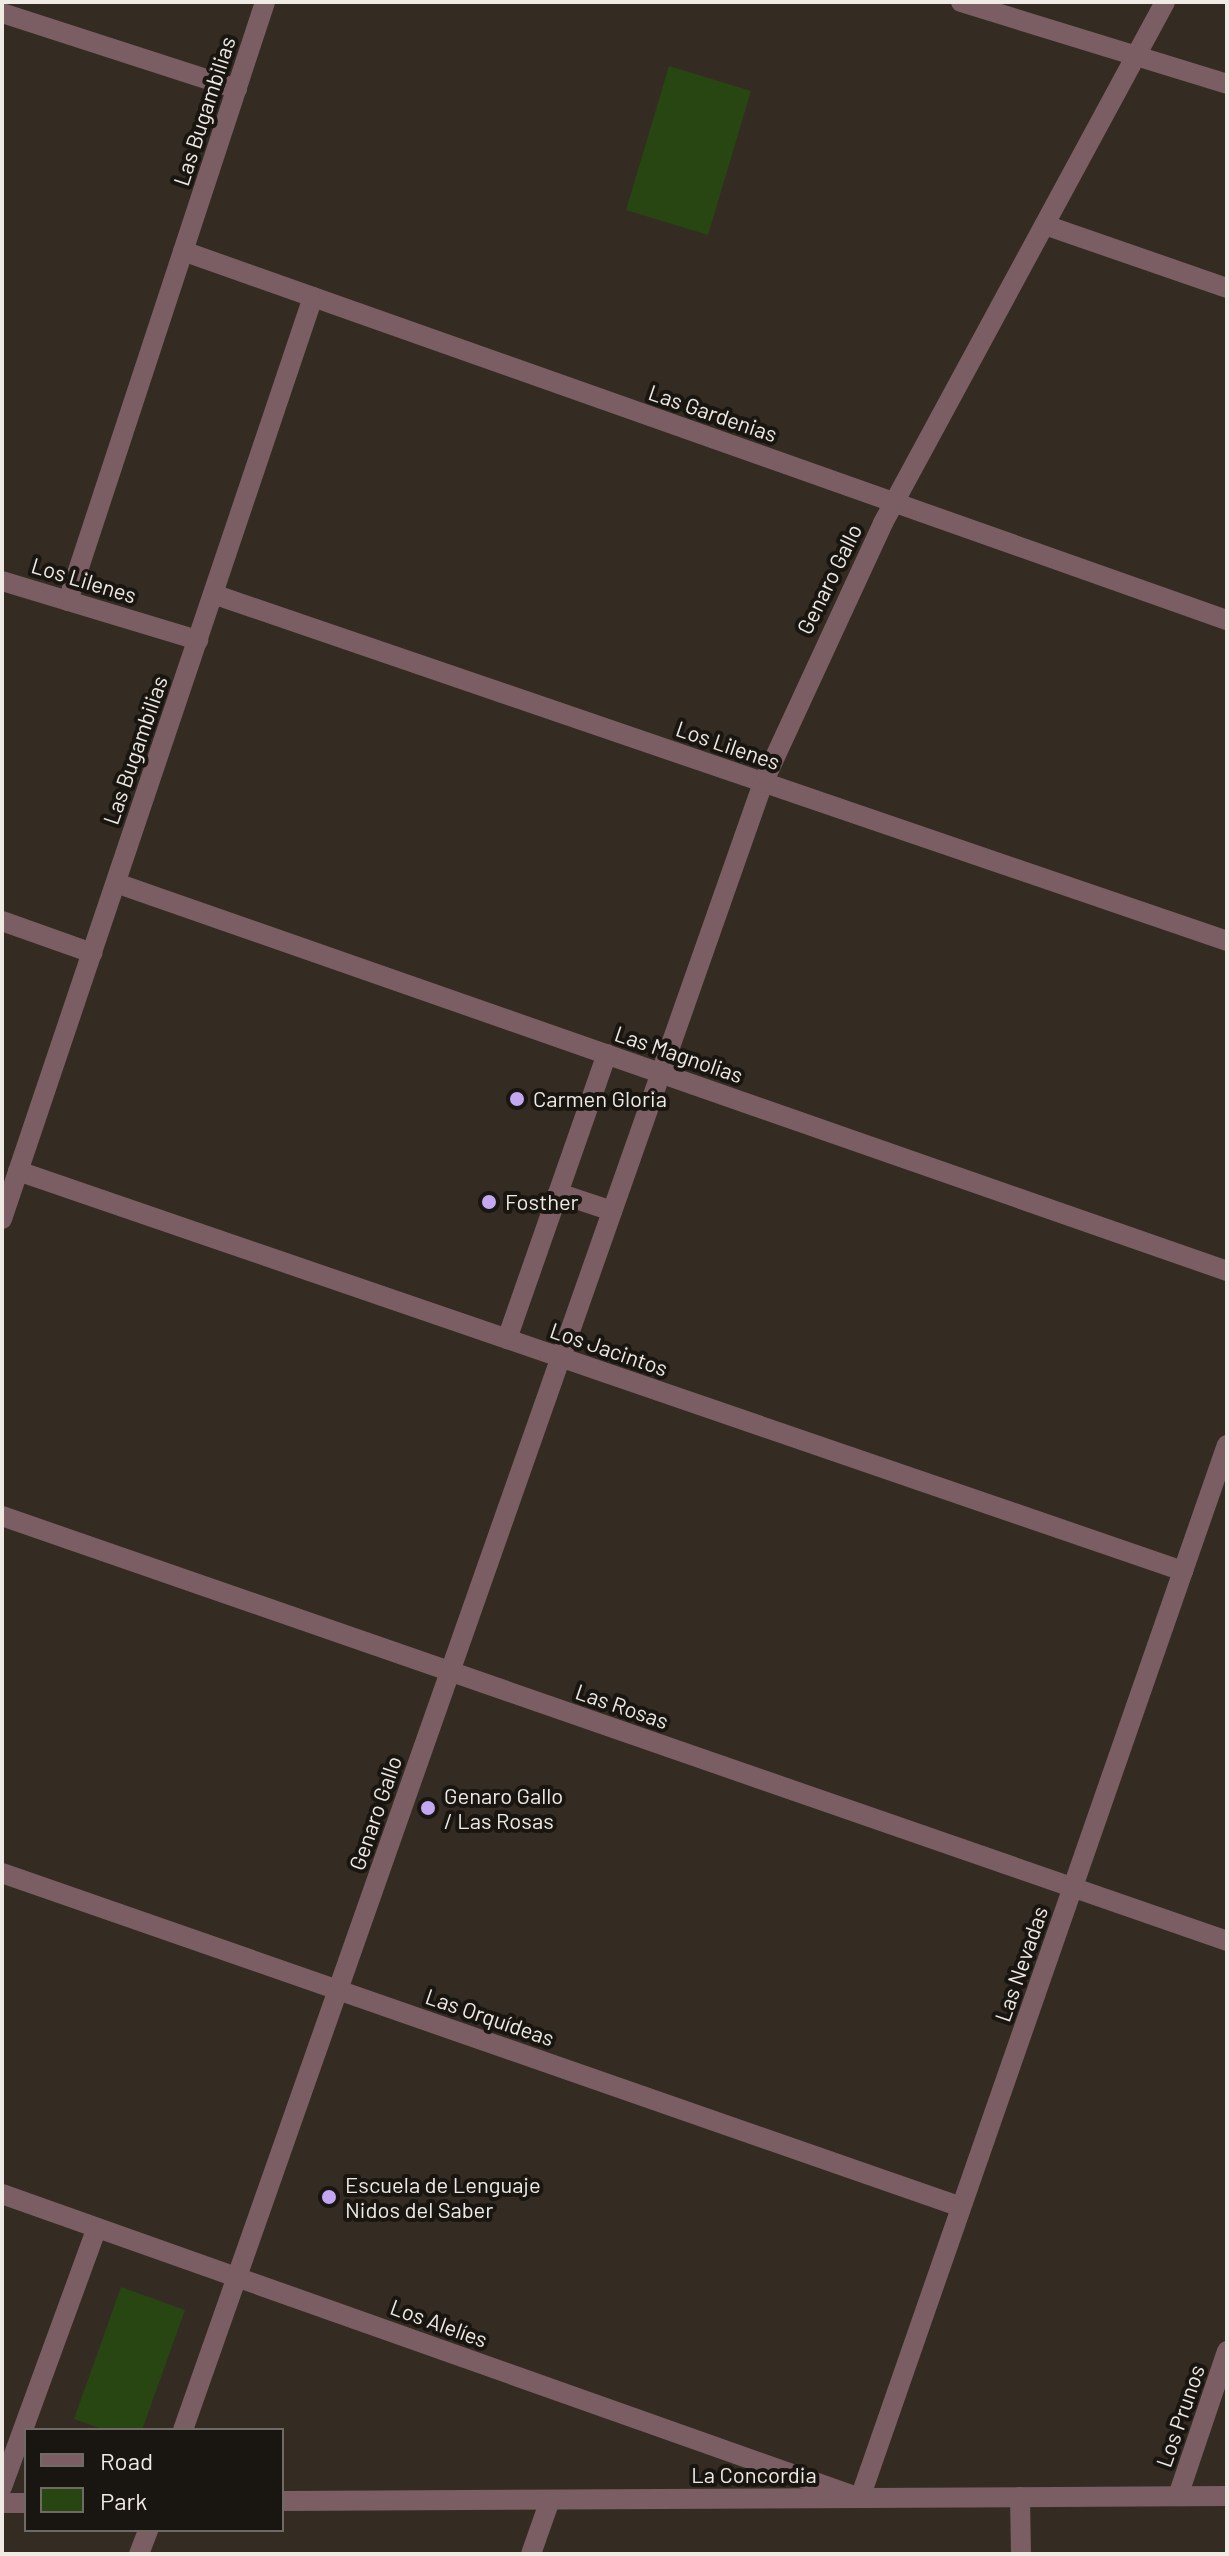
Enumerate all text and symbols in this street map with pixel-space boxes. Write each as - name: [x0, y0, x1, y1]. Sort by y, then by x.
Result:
- street label: Las Bugambilias: [167, 33, 241, 189]
- street label: Las Gardenias: [645, 379, 781, 447]
- street label: Genaro Gallo: [791, 520, 867, 638]
- street label: Los Lilenes: [28, 552, 140, 608]
- street label: Las Bugambilias: [97, 672, 173, 828]
- street label: Los Lilenes: [673, 715, 783, 775]
- street label: Las Magnolias: [612, 1020, 746, 1088]
- place label: Carmen Gloria: [533, 1086, 667, 1112]
- marker: Carmen Gloria: [508, 1090, 526, 1108]
- place label: Fosther: [505, 1189, 579, 1215]
- marker: Fosther: [480, 1193, 498, 1211]
- street label: Los Jacintos: [547, 1317, 671, 1381]
- street label: Las Rosas: [572, 1678, 672, 1734]
- street label: Genaro Gallo: [343, 1752, 407, 1874]
- place label: Genaro Gallo / Las Rosas: [444, 1782, 563, 1834]
- marker: Genaro Gallo / Las Rosas: [419, 1799, 437, 1817]
- street label: Las Nevadas: [989, 1903, 1053, 2025]
- street label: Las Orquídeas: [422, 1983, 558, 2051]
- place label: Escuela de Lenguaje Nidos del Saber: [345, 2171, 541, 2222]
- marker: Escuela de Lenguaje Nidos del Saber: [320, 2188, 338, 2206]
- street label: Los Alelíes: [387, 2293, 491, 2353]
- street label: Los Prunos: [1150, 2361, 1210, 2471]
- legend: [24, 2428, 284, 2532]
- text: Road: [100, 2446, 153, 2475]
- street label: La Concordia: [691, 2462, 817, 2488]
- text: Park: [100, 2486, 147, 2515]

